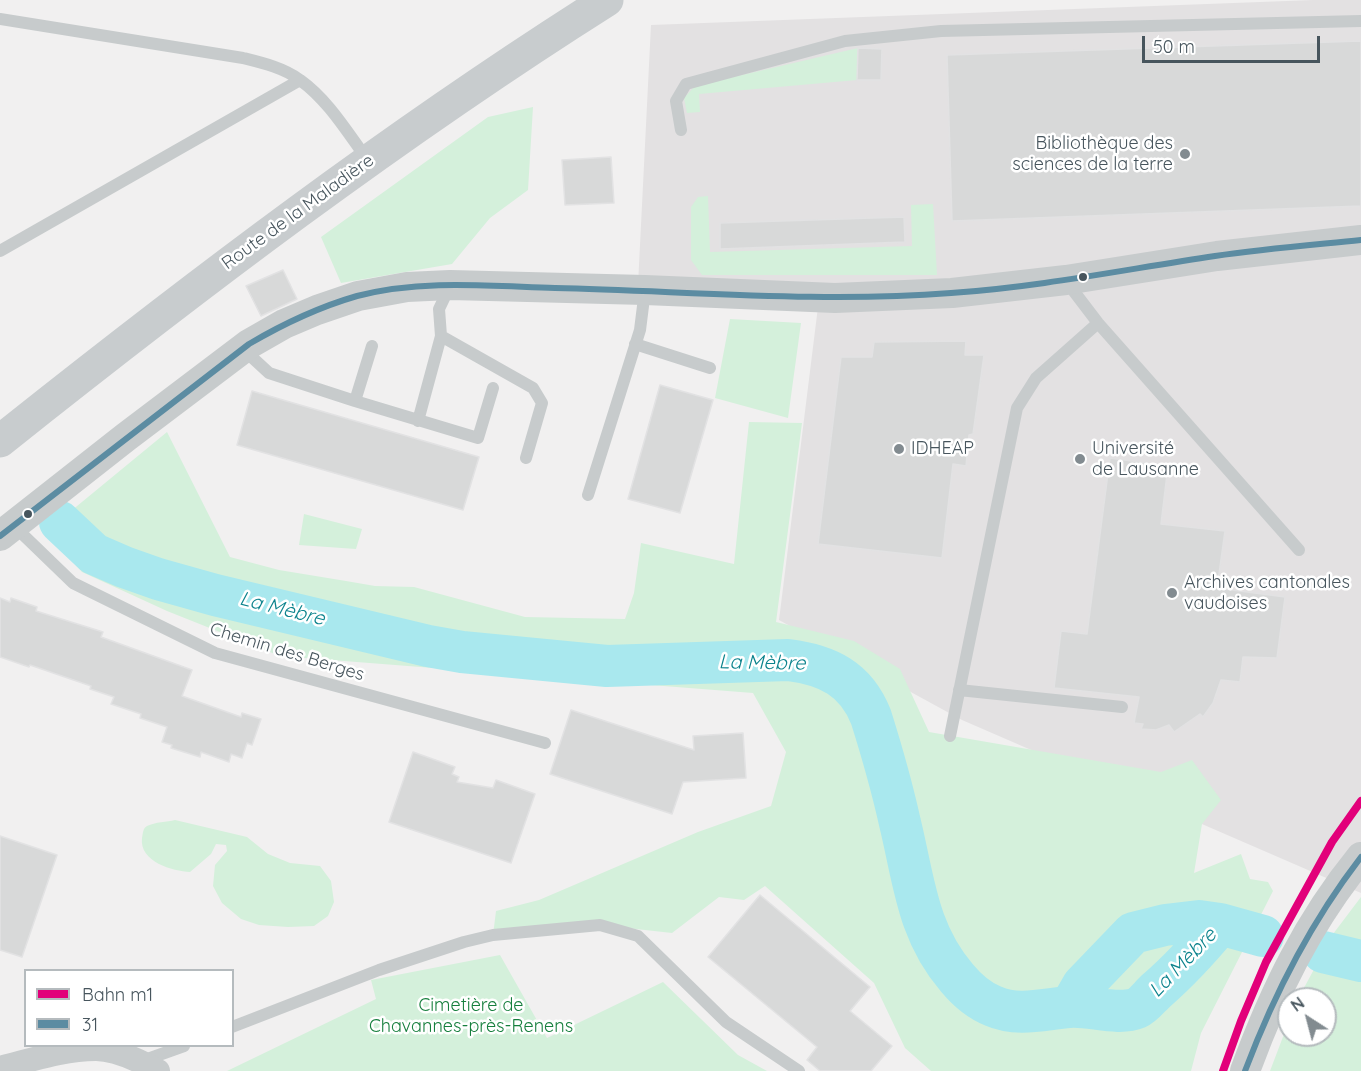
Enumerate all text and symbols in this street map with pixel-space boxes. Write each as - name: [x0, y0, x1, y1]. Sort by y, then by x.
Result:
- scale bar: [1145, 24, 1324, 62]
- text: 50 m: [1153, 35, 1195, 58]
- place label: Bibliothèque des sciences de la terre: [1012, 133, 1173, 176]
- marker: Bibliothèque des sciences de la terre: [1178, 147, 1192, 161]
- street label: Route de la Maladière: [218, 150, 378, 274]
- unlabelled marker: [1077, 271, 1089, 283]
- place label: IDHEAP: [911, 438, 974, 460]
- place label: Université de Lausanne: [1092, 438, 1199, 480]
- marker: IDHEAP: [892, 442, 906, 456]
- marker: Université de Lausanne: [1073, 452, 1087, 466]
- unlabelled marker: [22, 508, 34, 520]
- place label: Archives cantonales vaudoises: [1184, 572, 1350, 614]
- marker: Archives cantonales vaudoises: [1165, 586, 1179, 600]
- water label: La Mèbre: [237, 587, 327, 631]
- street label: Chemin des Berges: [207, 618, 367, 686]
- water label: La Mèbre: [718, 650, 806, 676]
- water label: La Mèbre: [1144, 923, 1222, 1003]
- legend: [24, 969, 234, 1047]
- text: Bahn m1: [82, 983, 153, 1006]
- north arrow: [1277, 987, 1337, 1047]
- text: N: [1287, 993, 1308, 1016]
- park label: Cimetière de Chavannes-près-Renens: [369, 995, 573, 1038]
- text: 31: [82, 1013, 98, 1036]

